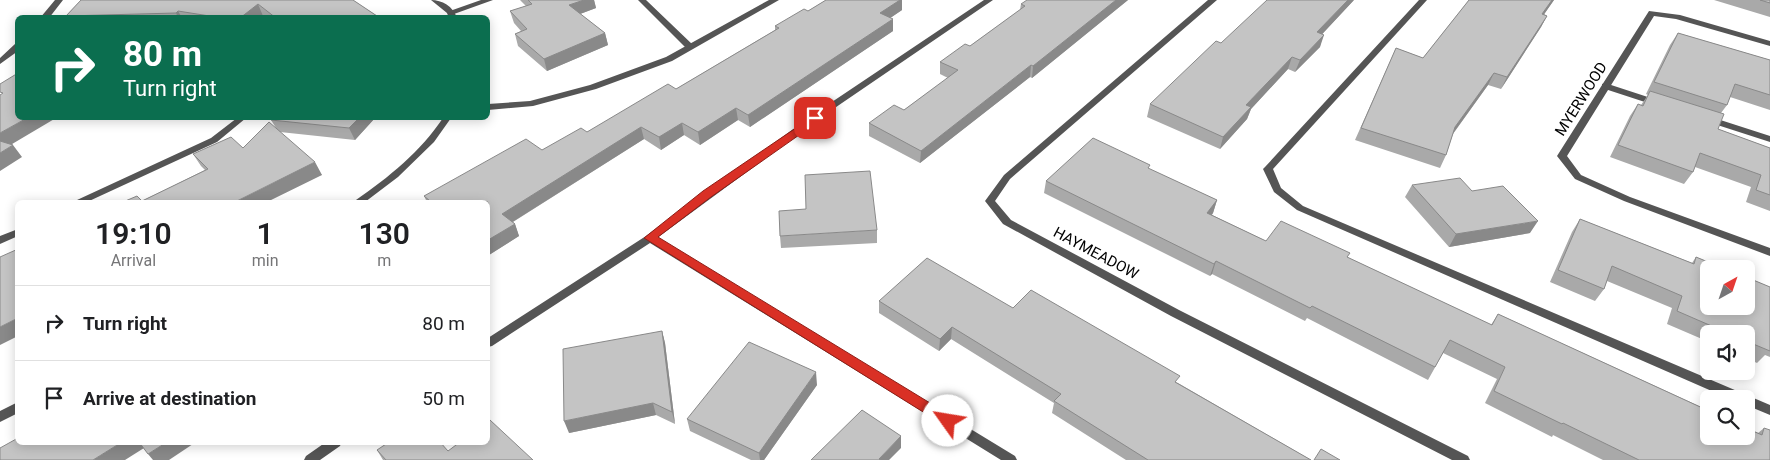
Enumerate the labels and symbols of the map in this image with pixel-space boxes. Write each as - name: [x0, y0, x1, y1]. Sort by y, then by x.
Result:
- street label: MYERWOOD: [1551, 59, 1611, 139]
- pin: [794, 97, 836, 139]
- street label: HAYMEADOW: [1050, 223, 1142, 283]
- north arrow: [1700, 260, 1755, 315]
- position arrow: [921, 394, 973, 446]

